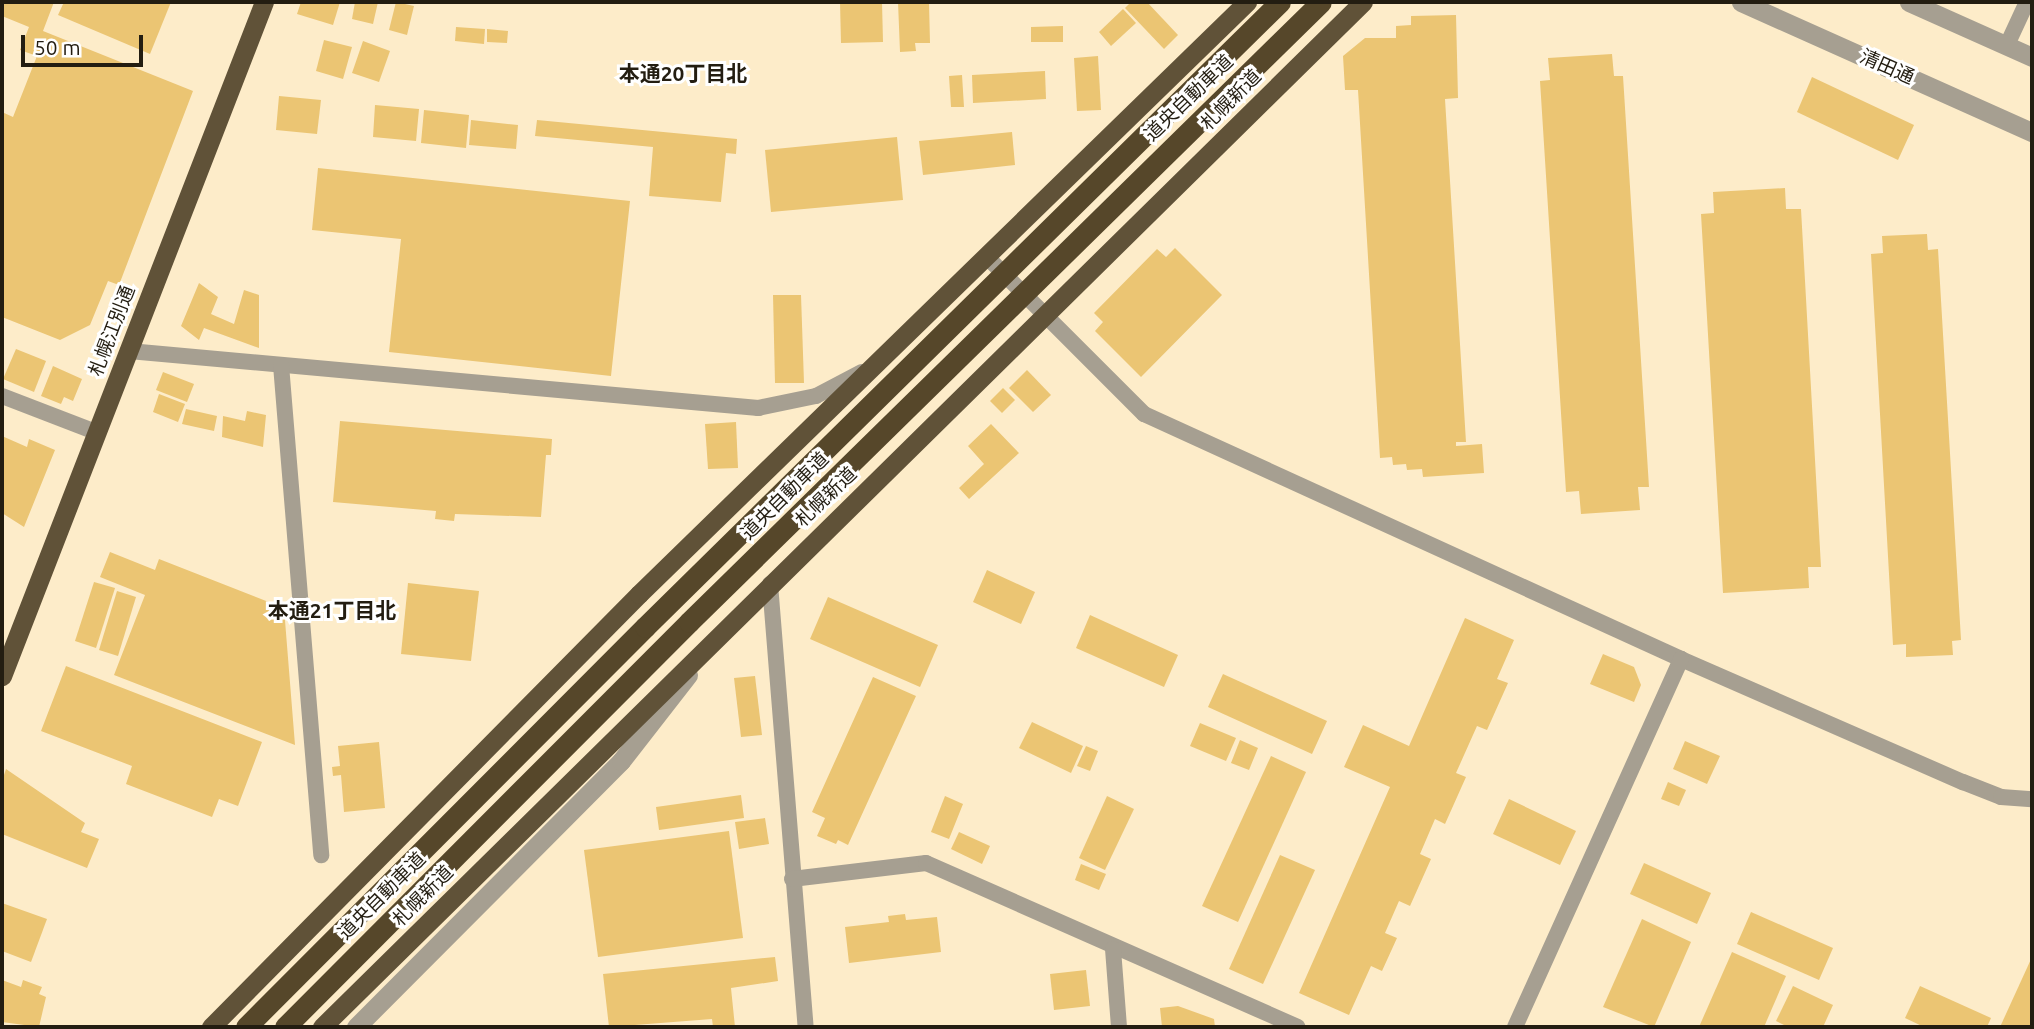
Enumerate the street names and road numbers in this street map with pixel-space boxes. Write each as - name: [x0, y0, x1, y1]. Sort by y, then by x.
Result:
- street label: 清田通: [1856, 45, 1918, 89]
- street label: 道央自動車道: [1140, 50, 1238, 146]
- street label: 札幌新道: [1196, 65, 1266, 135]
- street label: 札幌江別通: [84, 283, 140, 379]
- street label: 道央自動車道: [737, 448, 833, 544]
- street label: 札幌新道: [791, 462, 861, 532]
- street label: 道央自動車道: [334, 848, 430, 944]
- street label: 札幌新道: [388, 861, 458, 931]

